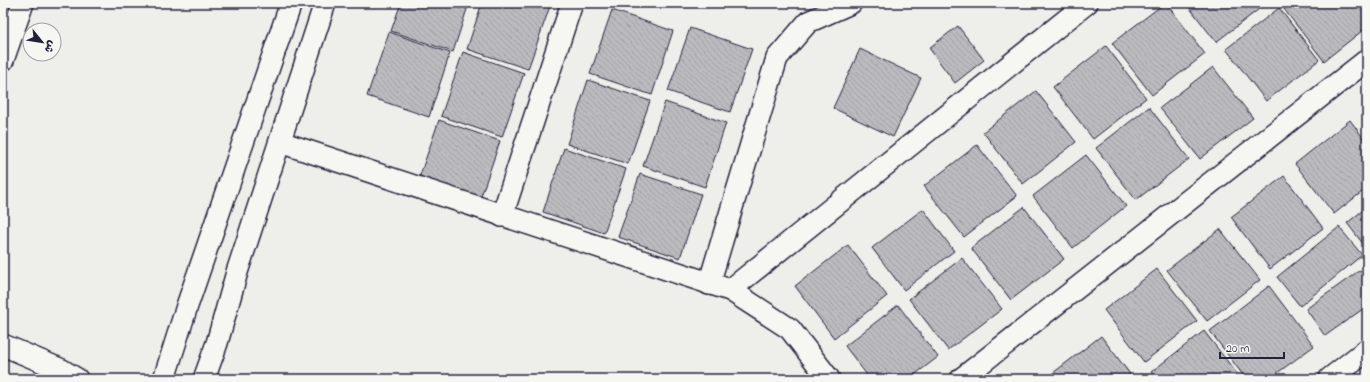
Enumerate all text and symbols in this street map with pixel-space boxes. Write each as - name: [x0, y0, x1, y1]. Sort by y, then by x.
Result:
- north arrow: [22, 22, 62, 62]
- text: ش: [40, 37, 60, 56]
- scale bar: [1220, 334, 1284, 360]
- text: 20 m: [1226, 340, 1249, 358]

